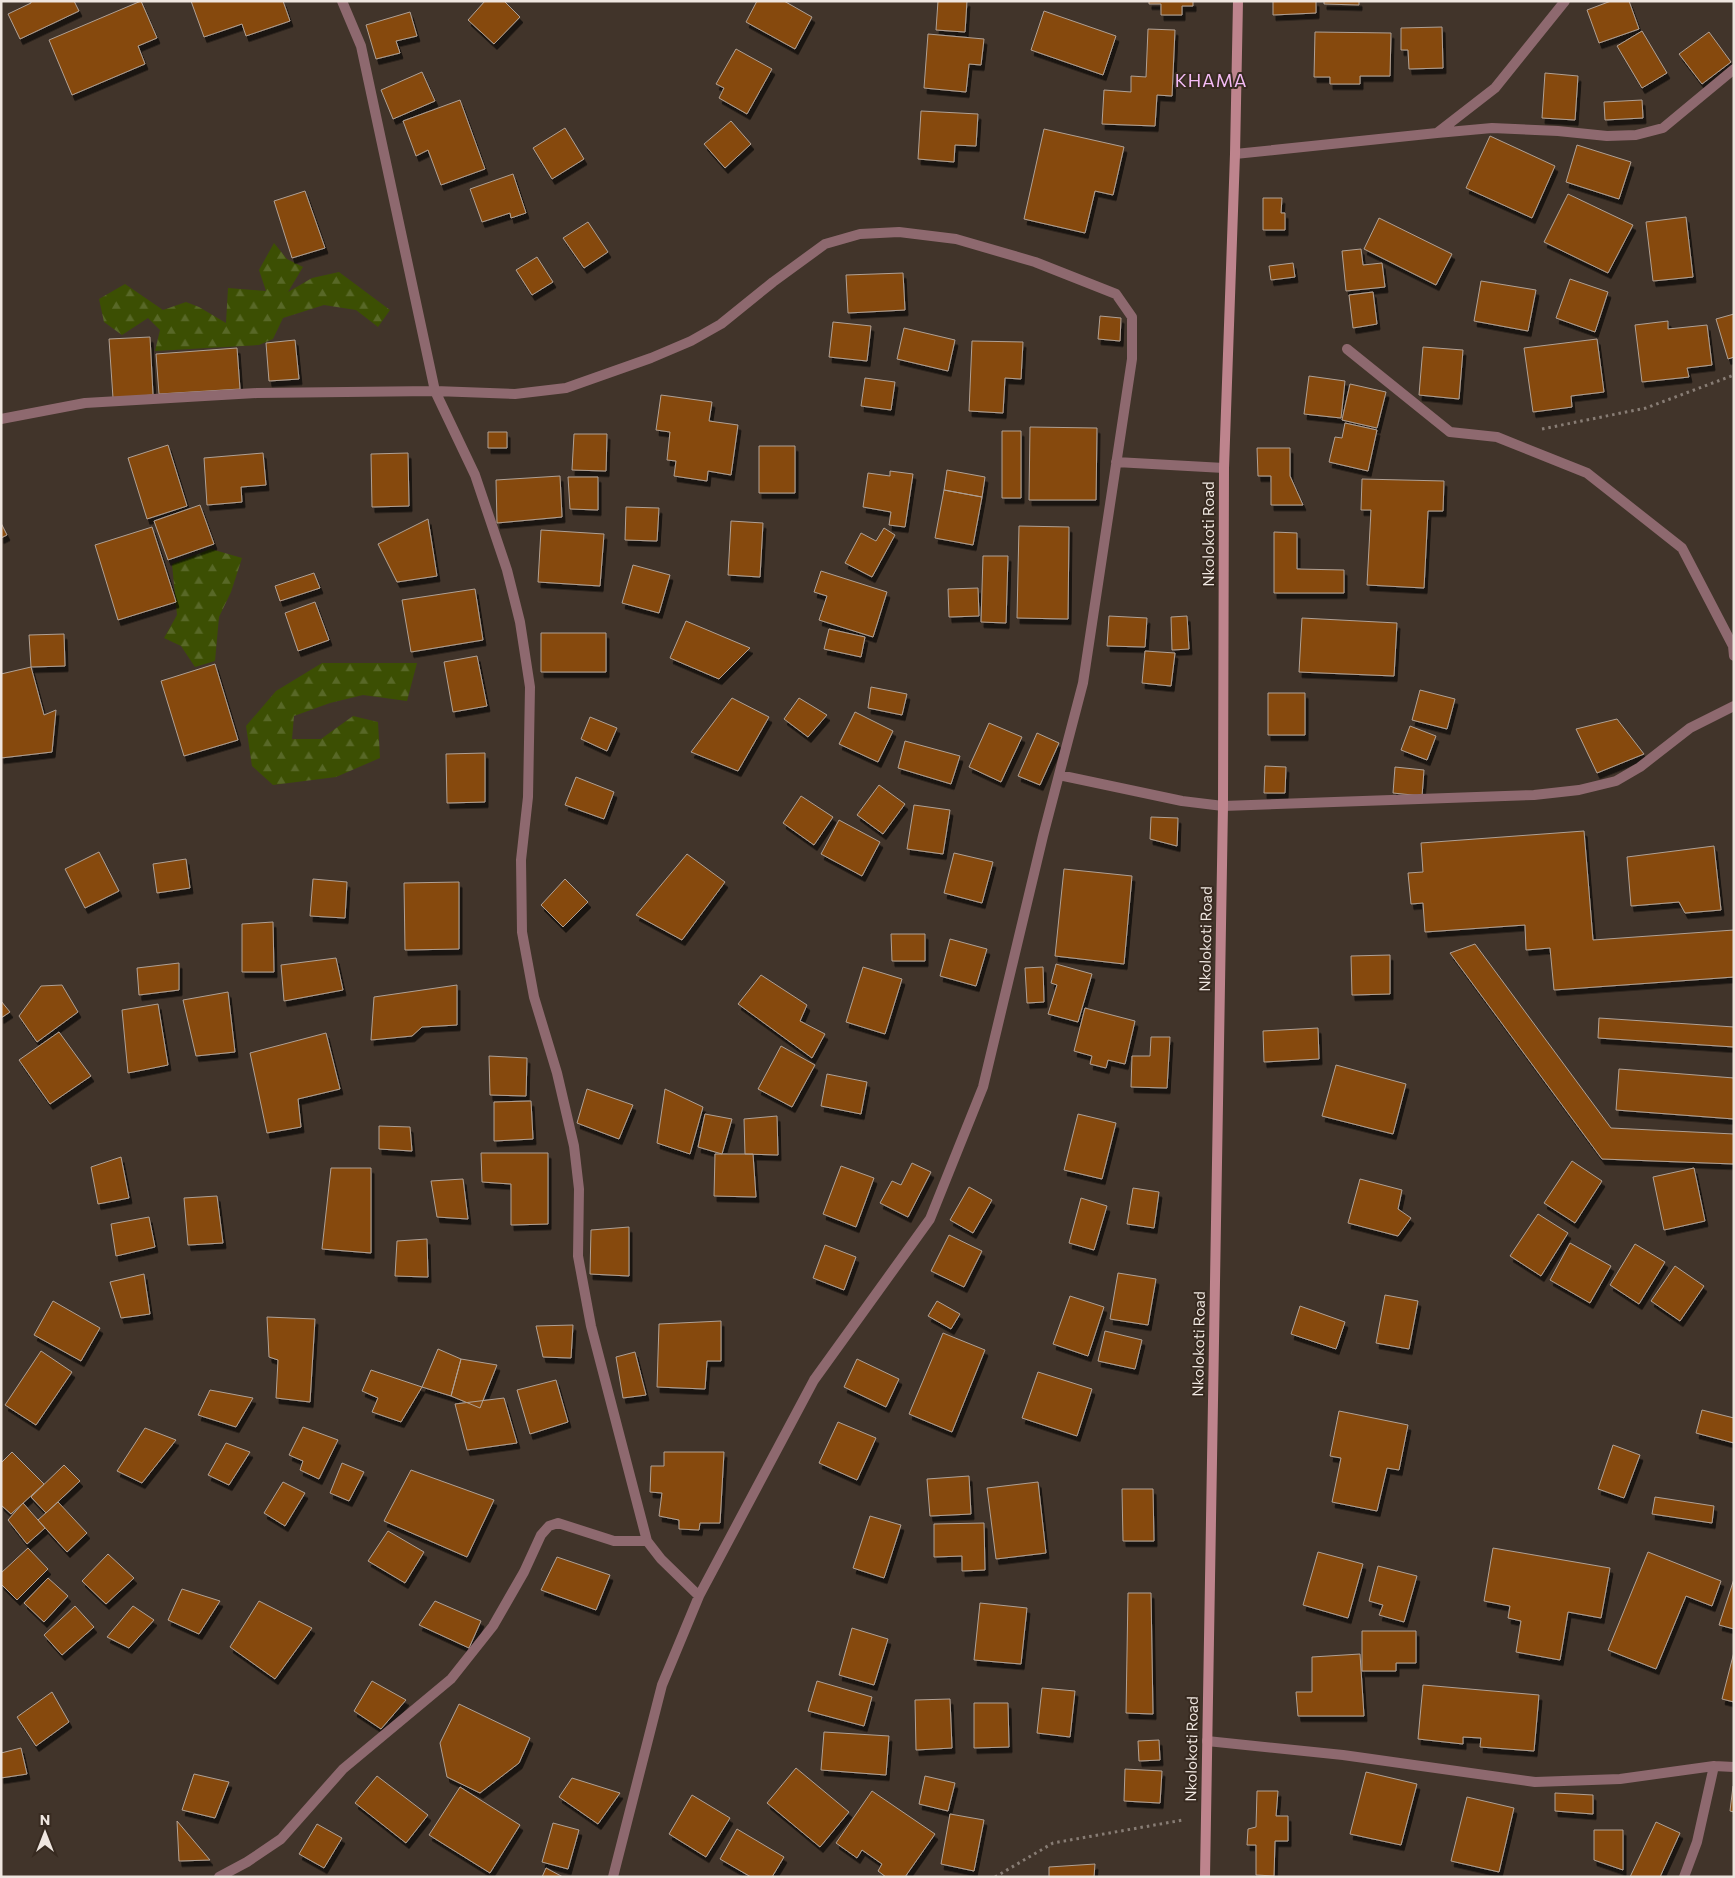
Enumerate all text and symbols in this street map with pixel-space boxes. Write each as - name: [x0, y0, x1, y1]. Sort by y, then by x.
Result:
- district label: KHAMA: [1175, 69, 1247, 91]
- street label: Nkolokoti Road: [1199, 481, 1217, 587]
- street label: Nkolokoti Road: [1195, 886, 1215, 992]
- street label: Nkolokoti Road: [1188, 1291, 1208, 1397]
- street label: Nkolokoti Road: [1181, 1696, 1201, 1802]
- north arrow: [20, 1808, 70, 1858]
- text: N: [40, 1811, 50, 1828]

